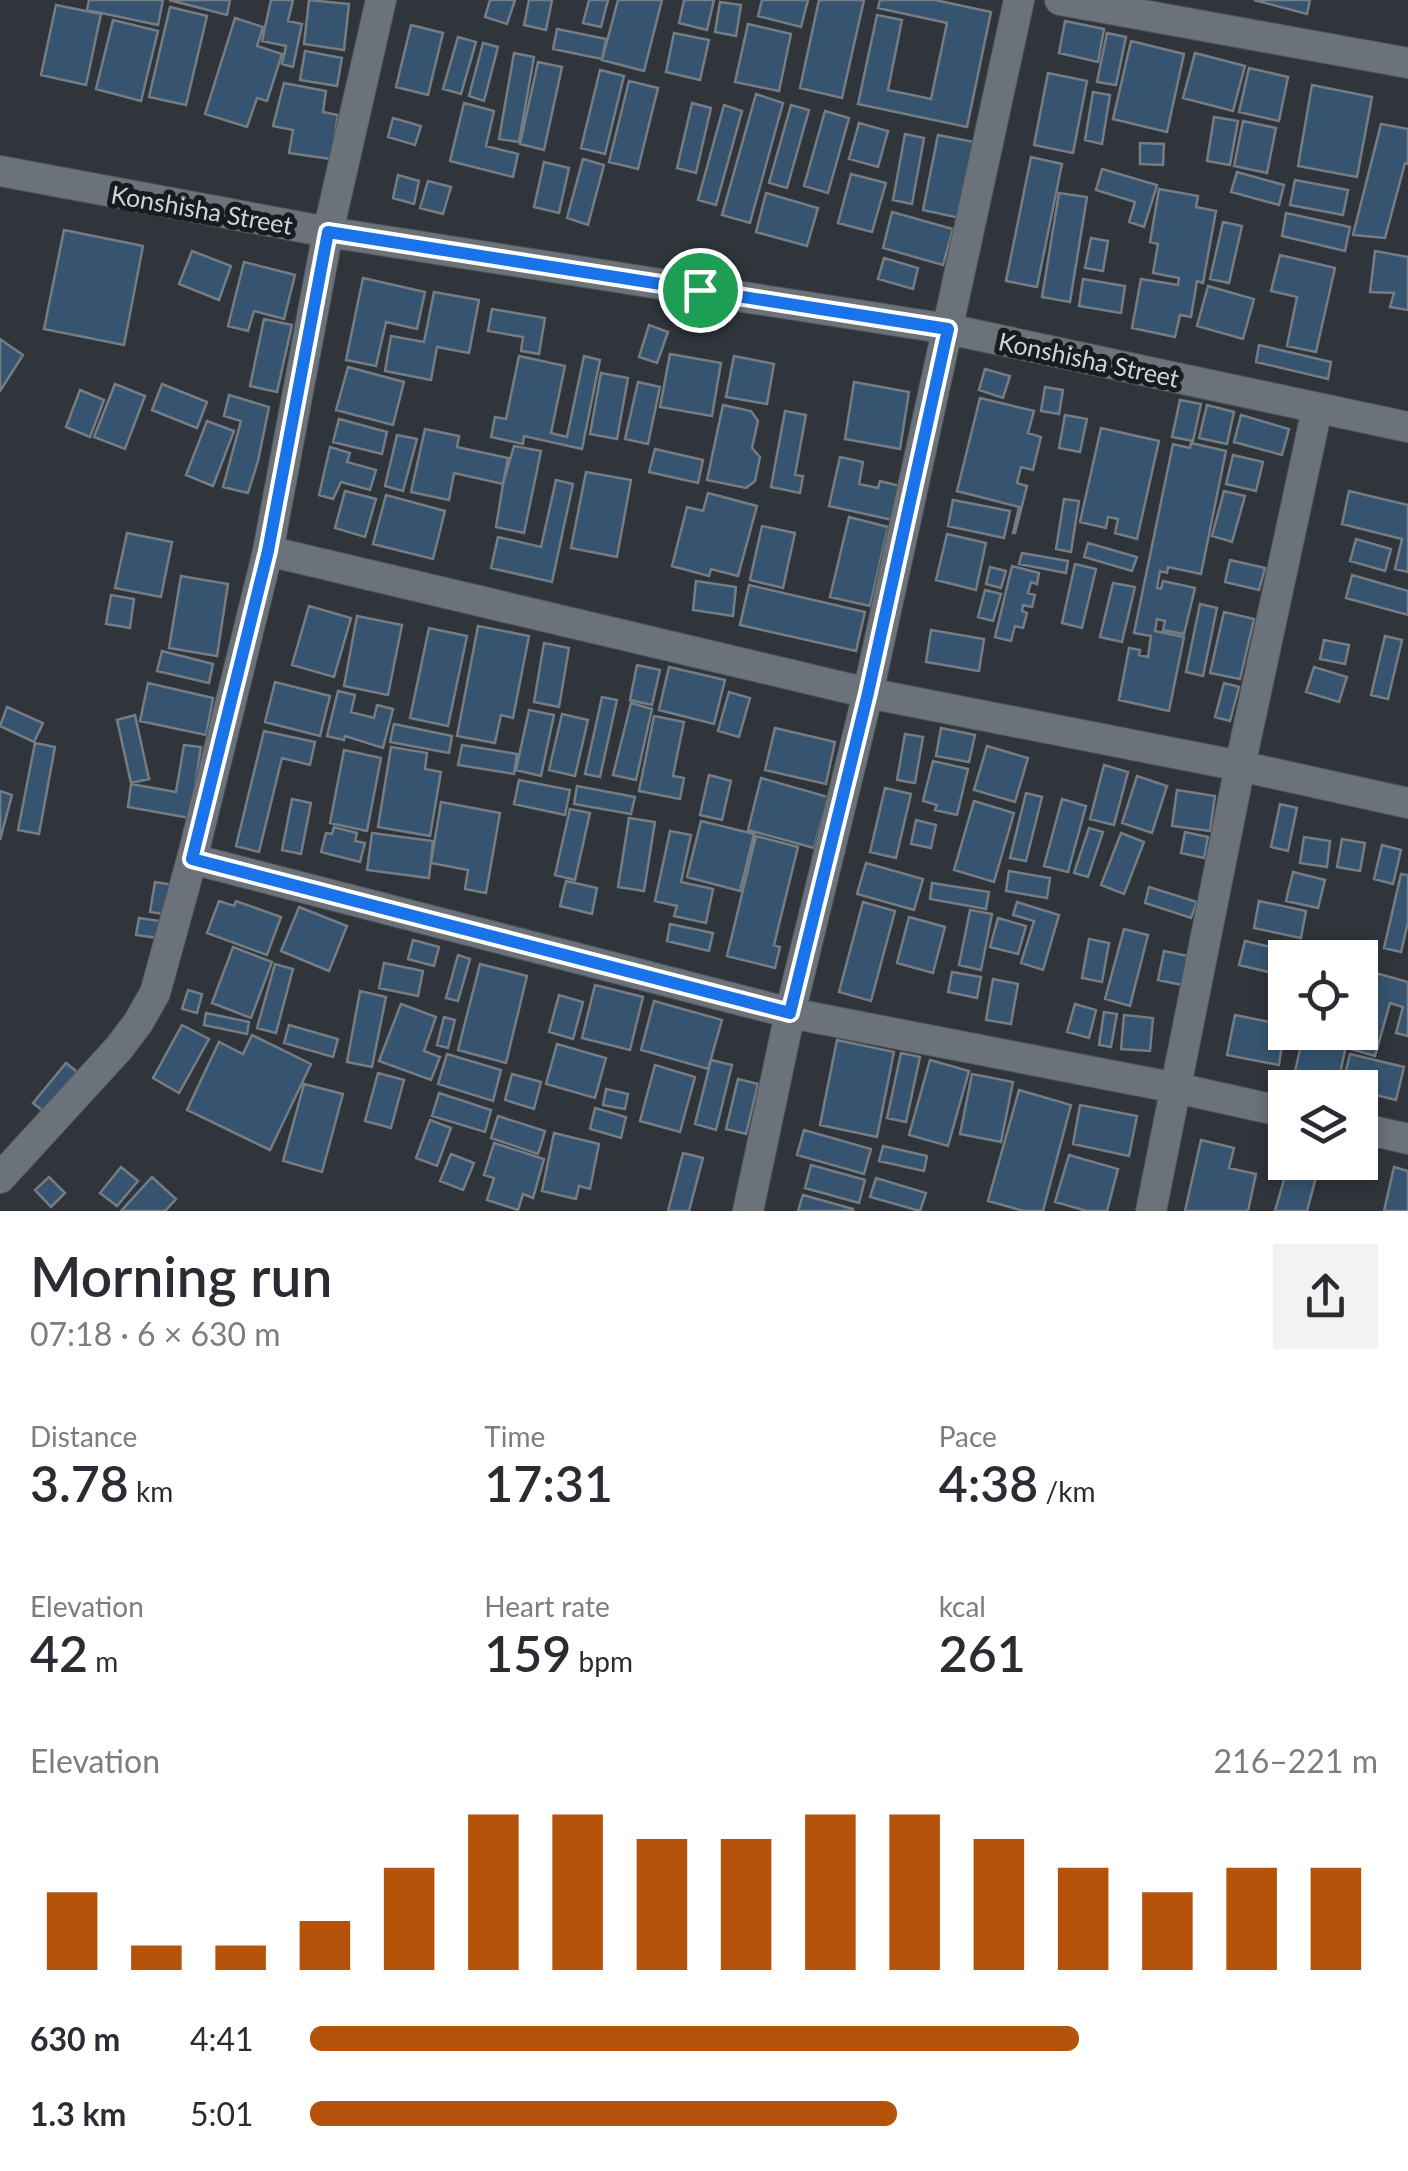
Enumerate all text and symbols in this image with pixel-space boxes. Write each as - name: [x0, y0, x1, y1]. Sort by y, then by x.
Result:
- street label: Konshisha Street: [109, 178, 295, 240]
- pin: [658, 248, 743, 333]
- icon: arrive: [673, 263, 728, 318]
- street label: Konshisha Street: [996, 325, 1182, 393]
- map controls: [1268, 940, 1378, 1180]
- button: locate: [1268, 940, 1378, 1050]
- button: layers: [1268, 1070, 1378, 1180]
- text: Morning run: [30, 1243, 332, 1309]
- button: share: [1273, 1244, 1378, 1349]
- text: 07:18 · 6 × 630 m: [30, 1314, 281, 1353]
- text: Distance: [30, 1419, 137, 1453]
- text: Time: [484, 1419, 545, 1453]
- text: Pace: [939, 1419, 997, 1453]
- text: 3.78: [30, 1453, 129, 1513]
- text: 17:31: [484, 1453, 613, 1513]
- text: 4:38: [939, 1453, 1038, 1513]
- text: km: [129, 1474, 173, 1508]
- text: /km: [1038, 1474, 1095, 1508]
- text: Elevation: [30, 1589, 144, 1623]
- text: Heart rate: [484, 1589, 610, 1623]
- text: kcal: [939, 1589, 986, 1623]
- text: 42: [30, 1623, 88, 1683]
- text: 159: [484, 1623, 571, 1683]
- text: 261: [939, 1623, 1026, 1683]
- text: m: [88, 1644, 118, 1678]
- text: bpm: [571, 1644, 633, 1678]
- text: Elevation: [30, 1741, 160, 1780]
- text: 216–221 m: [1214, 1741, 1378, 1780]
- text: 630 m: [30, 2019, 120, 2058]
- text: 4:41: [190, 2019, 254, 2058]
- text: 1.3 km: [30, 2094, 126, 2133]
- text: 5:01: [190, 2094, 254, 2133]

